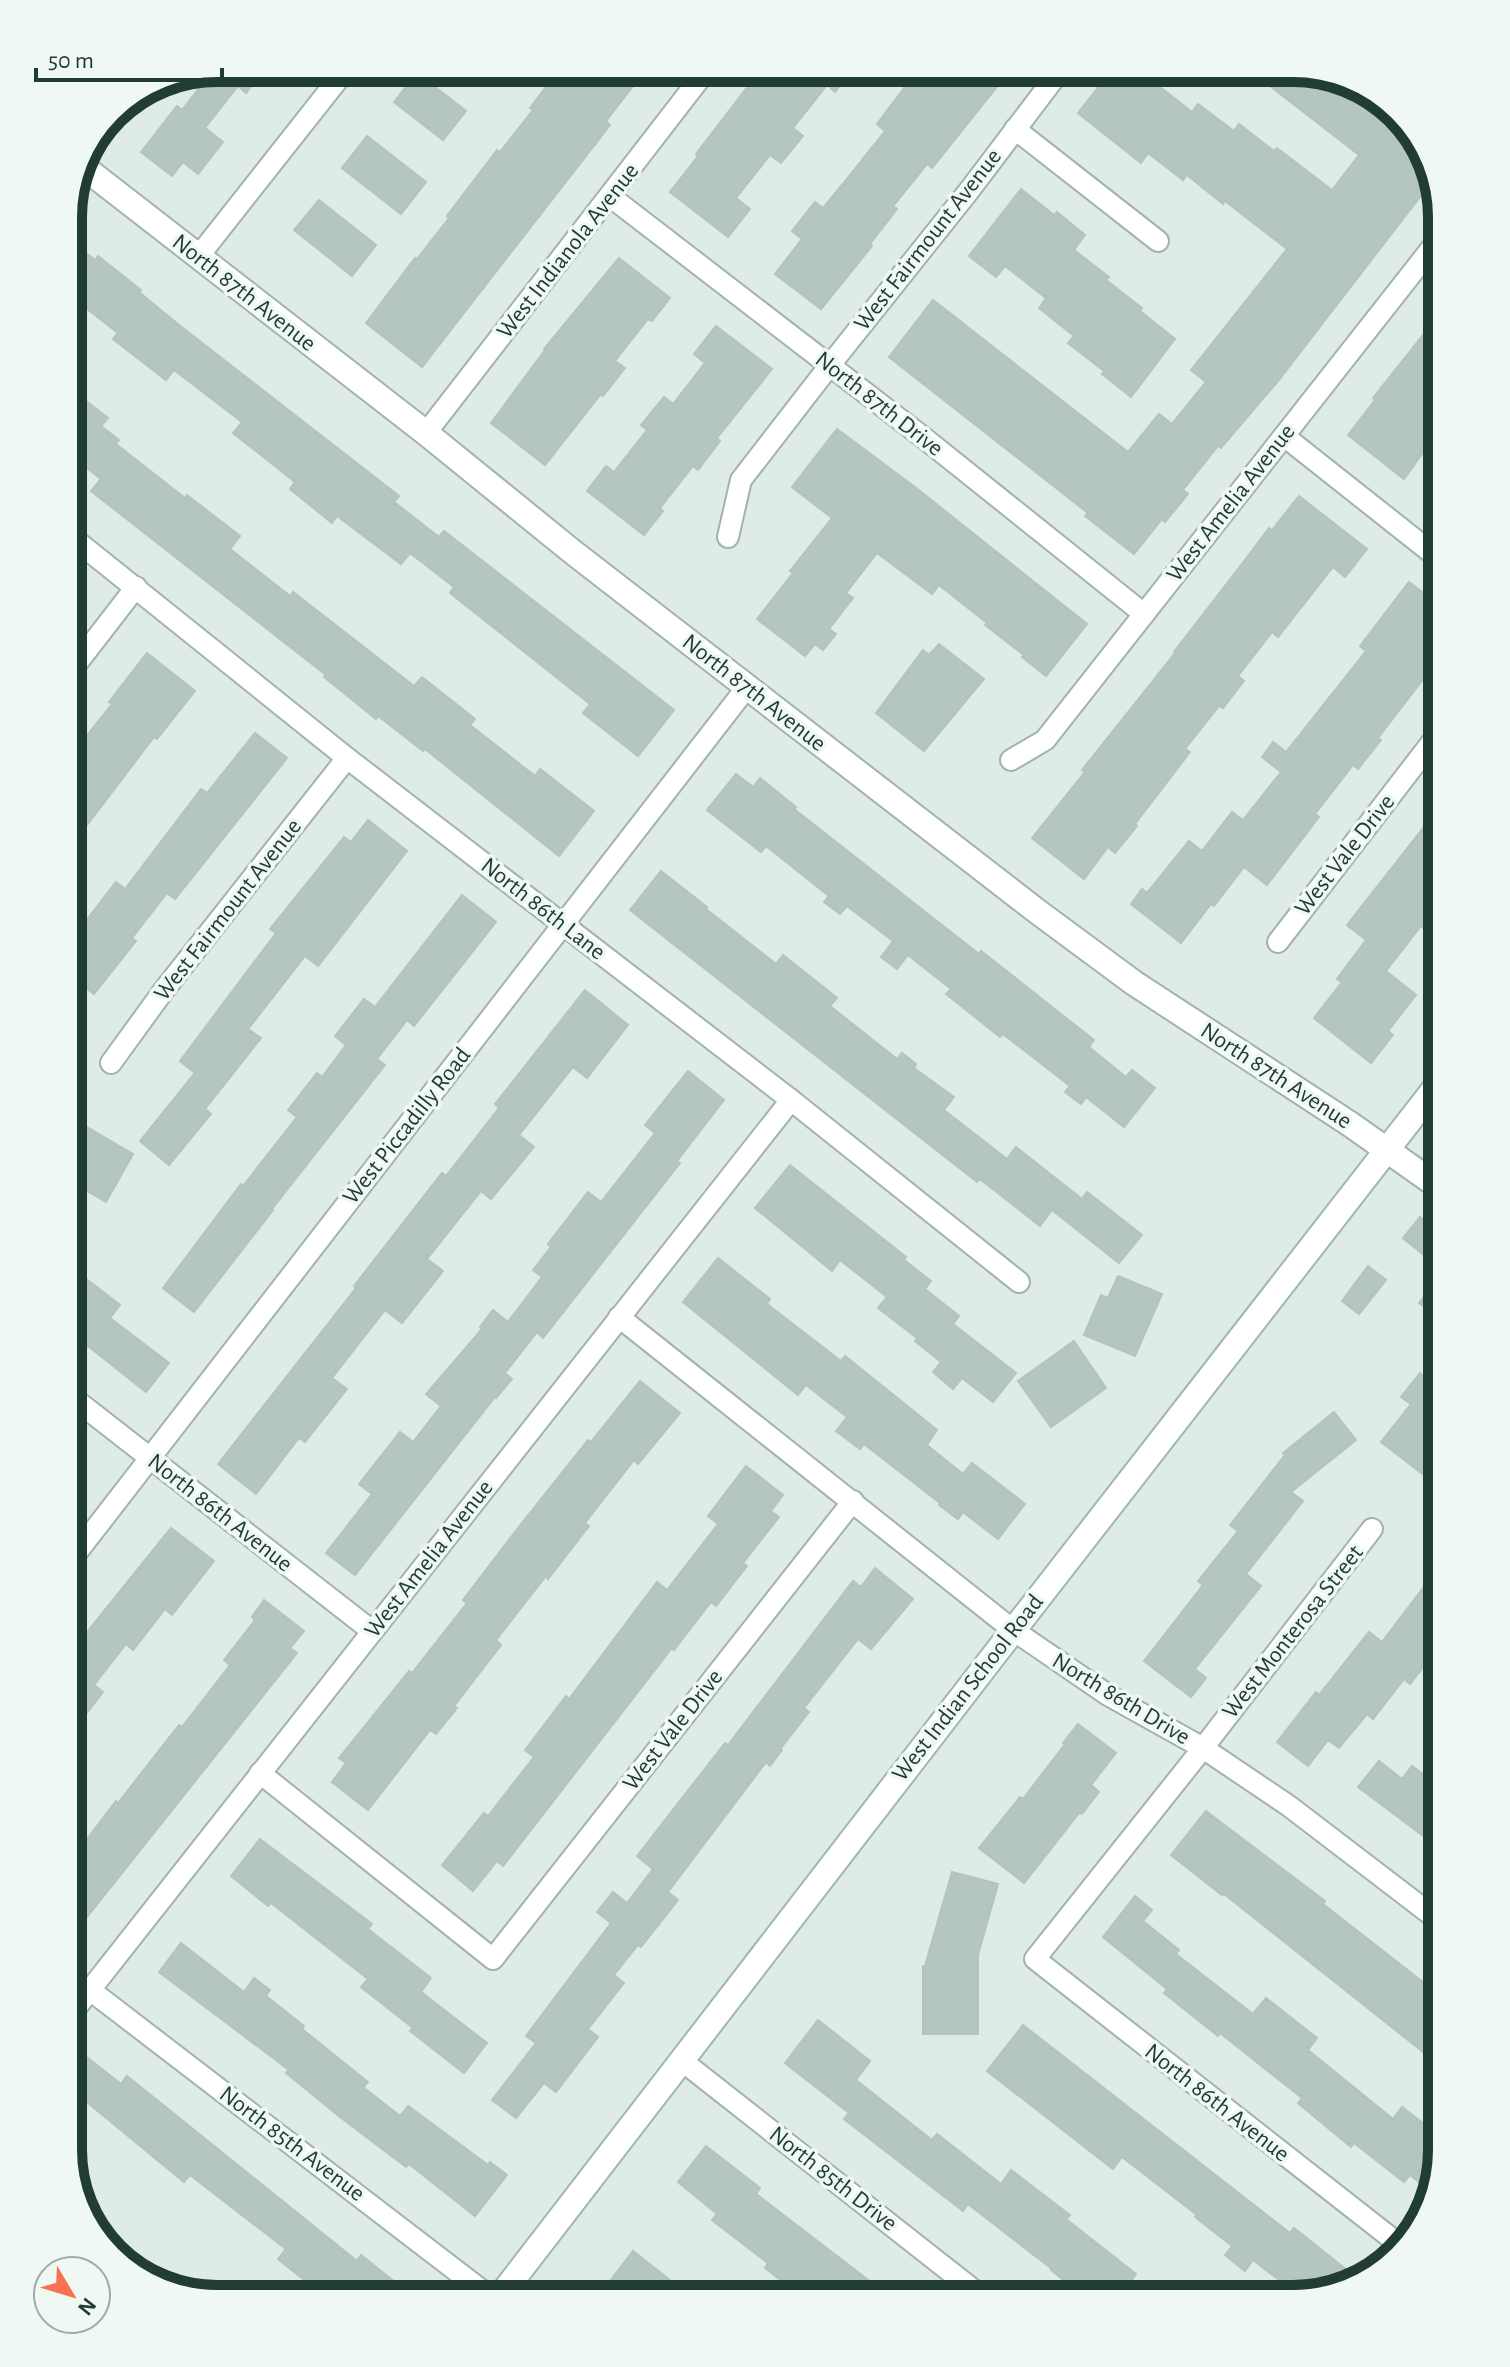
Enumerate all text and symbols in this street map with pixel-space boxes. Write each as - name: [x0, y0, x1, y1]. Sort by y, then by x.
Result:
- scale bar: [36, 32, 222, 82]
- text: 50 m: [48, 49, 94, 73]
- street label: West Fairmount Avenue: [850, 145, 1006, 335]
- street label: West Indianola Avenue: [492, 159, 644, 343]
- street label: North 87th Avenue: [168, 230, 320, 356]
- street label: North 87th Drive: [811, 347, 947, 461]
- street label: West Amelia Avenue: [1162, 420, 1300, 586]
- street label: North 87th Avenue: [678, 630, 830, 756]
- street label: West Vale Drive: [1291, 790, 1399, 920]
- street label: West Fairmount Avenue: [150, 815, 306, 1005]
- street label: North 86th Lane: [476, 853, 610, 965]
- street label: North 87th Avenue: [1196, 1018, 1356, 1134]
- street label: West Piccadilly Road: [339, 1043, 475, 1209]
- street label: North 86th Avenue: [143, 1449, 297, 1577]
- street label: West Amelia Avenue: [360, 1476, 498, 1642]
- street label: West Monterosa Street: [1218, 1541, 1368, 1723]
- street label: West Indian School Road: [888, 1590, 1048, 1786]
- street label: North 86th Drive: [1048, 1649, 1194, 1749]
- street label: West Vale Drive: [619, 1665, 727, 1795]
- street label: North 86th Avenue: [1140, 2039, 1294, 2167]
- street label: North 85th Avenue: [215, 2082, 369, 2206]
- street label: North 85th Drive: [765, 2122, 901, 2236]
- north arrow: [32, 2255, 112, 2335]
- text: N: [74, 2294, 100, 2319]

